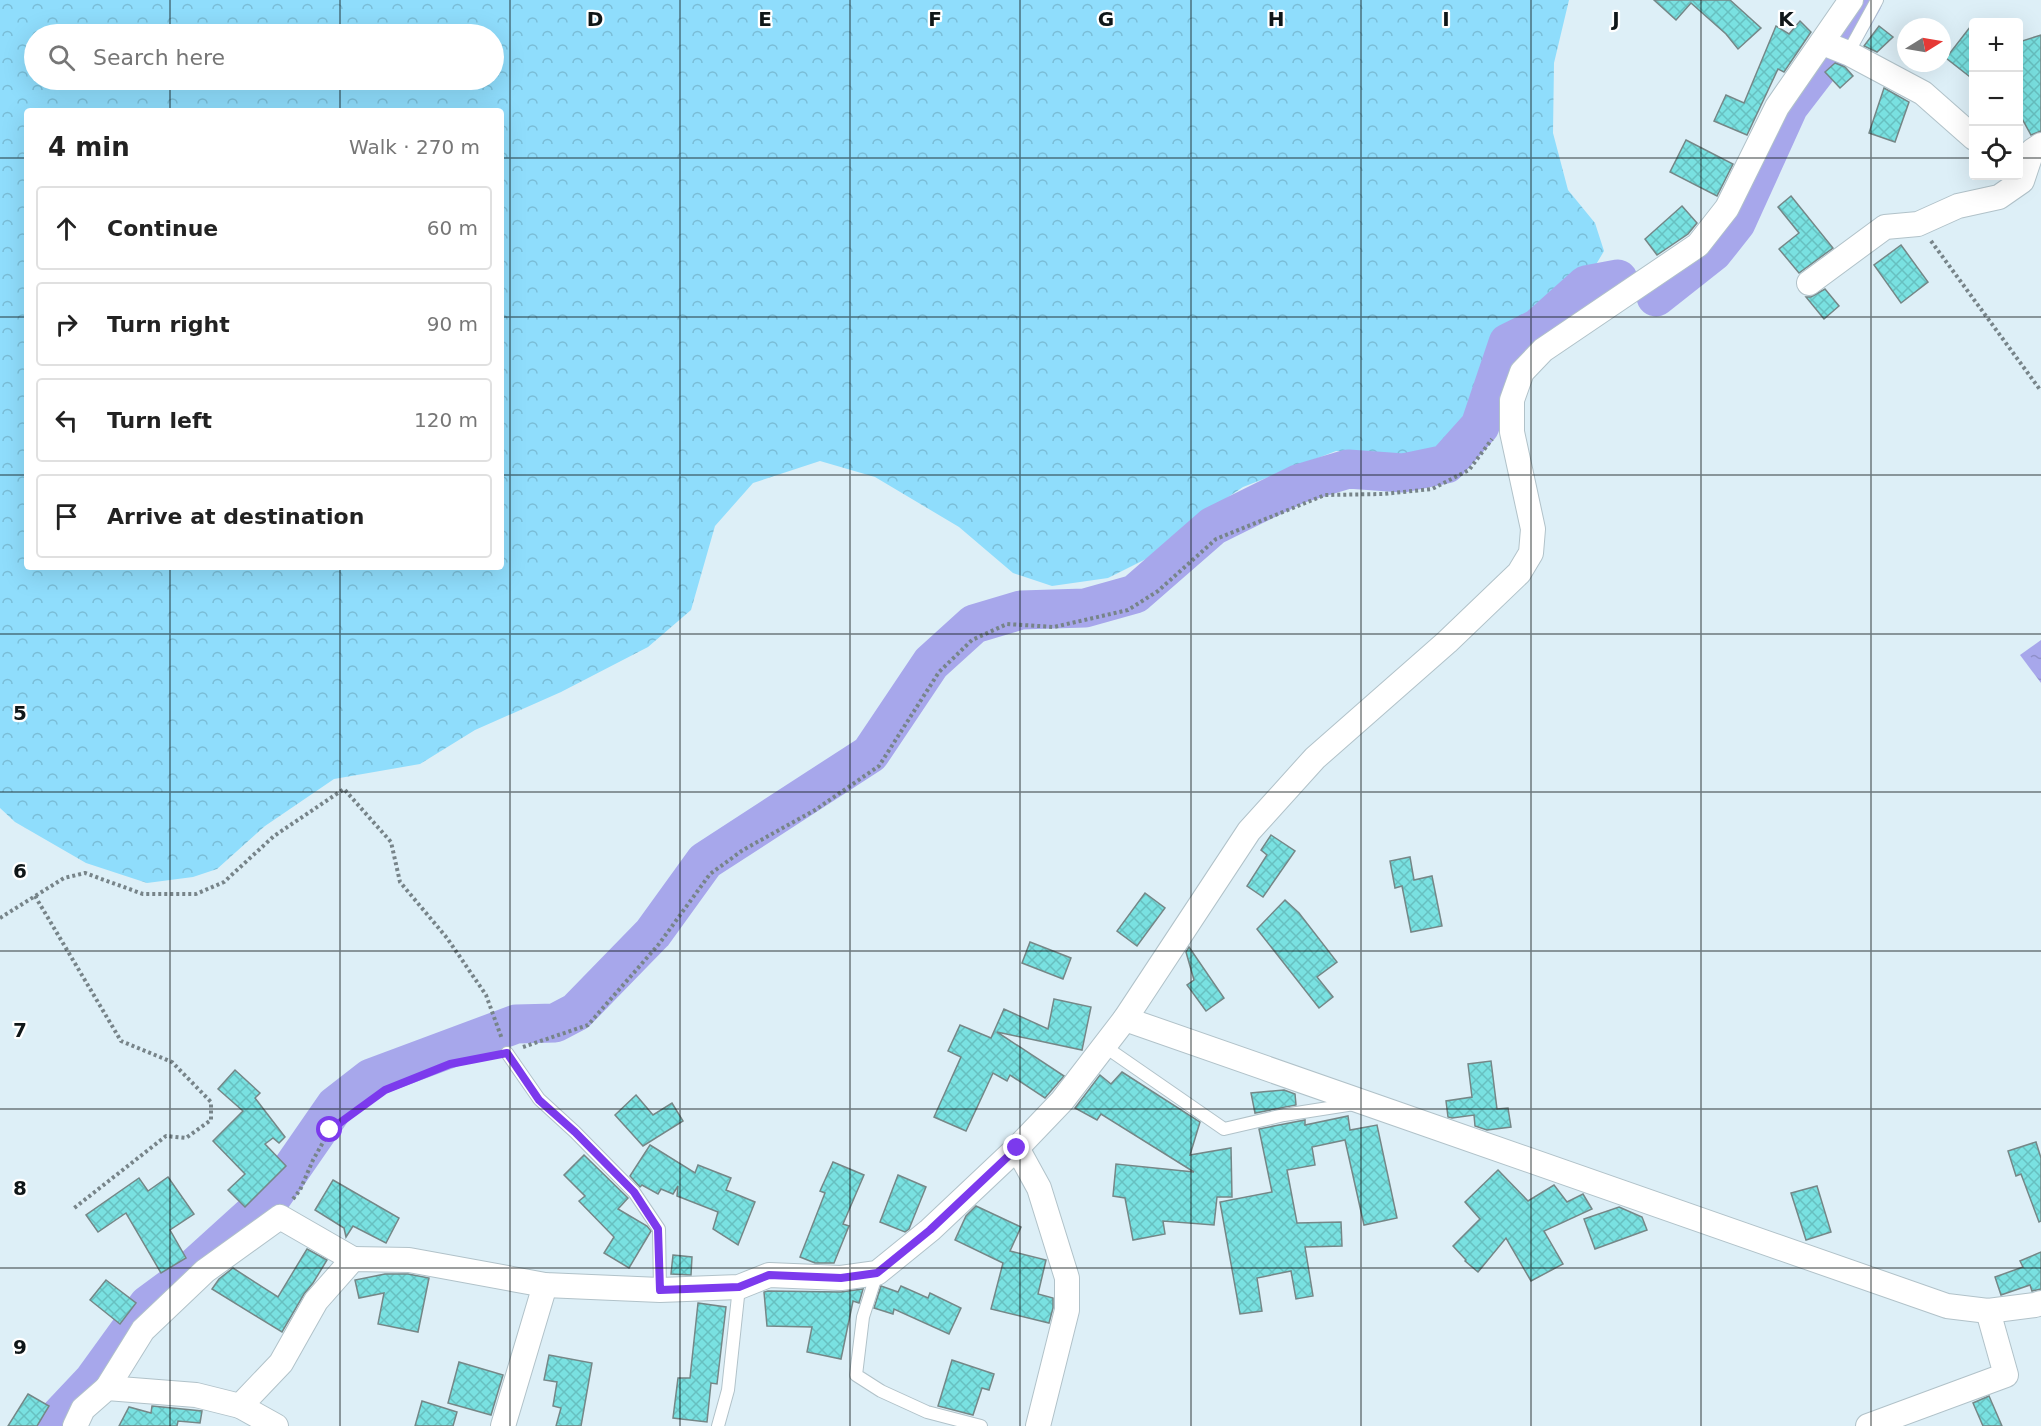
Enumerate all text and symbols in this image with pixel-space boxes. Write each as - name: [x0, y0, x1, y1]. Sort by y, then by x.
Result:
- text: D: [587, 7, 603, 31]
- text: E: [758, 7, 772, 31]
- text: F: [928, 7, 942, 31]
- text: G: [1098, 7, 1114, 31]
- text: H: [1268, 7, 1284, 31]
- text: I: [1442, 7, 1450, 31]
- text: J: [1610, 7, 1620, 31]
- text: K: [1778, 7, 1795, 31]
- north arrow: [1897, 18, 1951, 72]
- map controls: [1969, 18, 2023, 180]
- button: +: [1969, 18, 2023, 72]
- search box: [24, 24, 504, 90]
- icon: search: [45, 41, 78, 74]
- text: Search here: [93, 45, 225, 70]
- button: −: [1969, 72, 2023, 126]
- button: locate: [1969, 126, 2023, 180]
- text: 4 min: [48, 132, 130, 162]
- text: Walk · 270 m: [349, 135, 480, 159]
- icon: ahead: [50, 212, 83, 245]
- text: Continue: [107, 216, 218, 241]
- text: 60 m: [427, 216, 478, 240]
- icon: right: [50, 308, 83, 341]
- text: Turn right: [107, 312, 230, 337]
- text: 90 m: [427, 312, 478, 336]
- icon: left: [50, 404, 83, 437]
- text: Turn left: [107, 408, 212, 433]
- text: 120 m: [414, 408, 478, 432]
- icon: arrive: [50, 500, 83, 533]
- text: Arrive at destination: [107, 504, 364, 529]
- text: 5: [13, 701, 27, 725]
- text: 6: [13, 859, 27, 883]
- text: 7: [13, 1018, 27, 1042]
- route start: [316, 1116, 342, 1142]
- route end: [1003, 1134, 1029, 1160]
- text: 8: [13, 1176, 27, 1200]
- text: 9: [13, 1335, 27, 1359]

